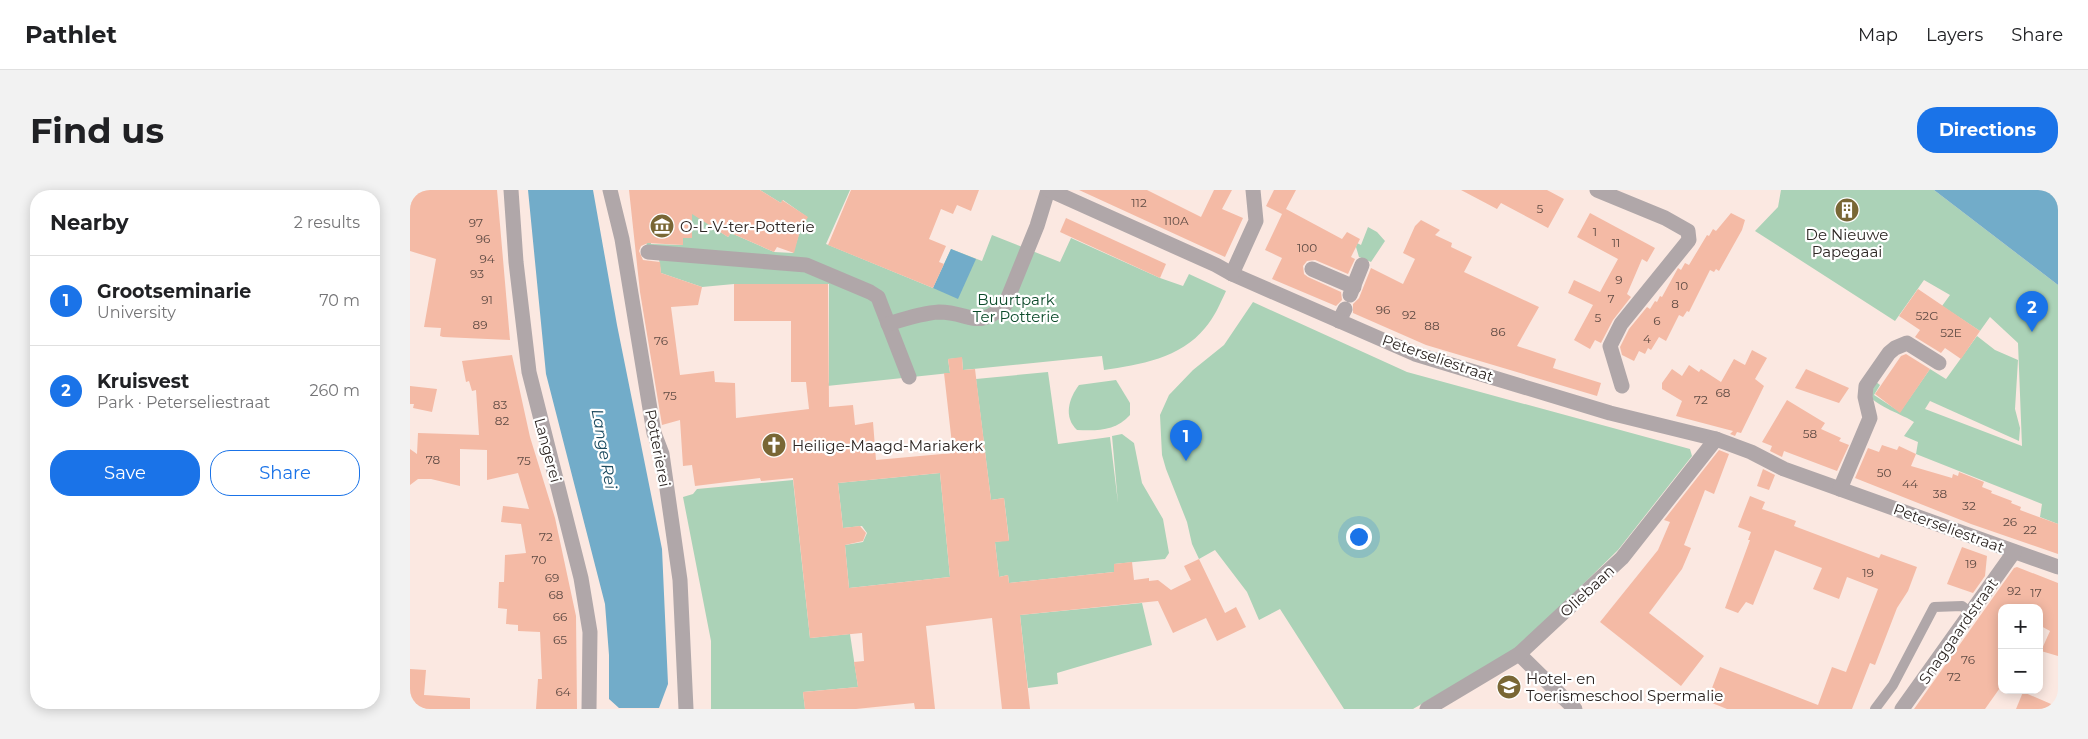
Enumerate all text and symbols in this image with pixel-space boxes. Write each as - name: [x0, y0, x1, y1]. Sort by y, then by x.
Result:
- text: Pathlet: [25, 20, 117, 49]
- text: Map: [1858, 24, 1898, 46]
- text: Layers: [1926, 24, 1983, 46]
- text: Share: [2011, 24, 2063, 46]
- button: Directions: [1917, 107, 2058, 153]
- text: Find us: [30, 109, 164, 152]
- house number: 112: [1131, 195, 1147, 210]
- building icon: De Nieuwe Papegaai: [1834, 197, 1860, 223]
- house number: 5: [1537, 201, 1544, 216]
- text: Nearby: [50, 210, 129, 235]
- text: 2 results: [294, 213, 360, 232]
- museum icon: O-L-V-ter-Potterie: [649, 213, 675, 239]
- house number: 110A: [1163, 213, 1189, 228]
- house number: 97: [469, 215, 483, 230]
- place label: O-L-V-ter-Potterie: [680, 217, 815, 236]
- house number: 1: [1593, 224, 1597, 239]
- place label: De Nieuwe Papegaai: [1806, 225, 1888, 261]
- house number: 96: [476, 231, 490, 246]
- house number: 11: [1612, 235, 1620, 250]
- house number: 100: [1297, 240, 1317, 255]
- house number: 94: [479, 251, 495, 266]
- house number: 93: [470, 266, 484, 281]
- house number: 9: [1615, 272, 1623, 287]
- house number: 10: [1676, 278, 1688, 293]
- text: Grootseminarie: [97, 280, 251, 303]
- park label: Buurtpark Ter Potterie: [973, 290, 1059, 326]
- text: 1: [63, 291, 69, 310]
- text: 70 m: [319, 291, 360, 310]
- house number: 7: [1607, 291, 1615, 306]
- pin: 2: [2016, 291, 2048, 332]
- house number: 91: [481, 292, 493, 307]
- house number: 8: [1671, 296, 1679, 311]
- house number: 96: [1376, 302, 1390, 317]
- text: University: [97, 303, 176, 322]
- house number: 92: [1402, 307, 1416, 322]
- house number: 52G: [1916, 308, 1938, 323]
- house number: 5: [1595, 310, 1602, 325]
- house number: 6: [1653, 313, 1661, 328]
- house number: 89: [473, 317, 487, 332]
- house number: 88: [1424, 318, 1440, 333]
- house number: 86: [1491, 324, 1505, 339]
- house number: 52E: [1940, 325, 1962, 340]
- street label: Peterseliestraat: [1380, 330, 1496, 386]
- house number: 4: [1643, 331, 1651, 346]
- house number: 76: [654, 333, 668, 348]
- text: Kruisvest: [97, 370, 189, 393]
- text: 2: [61, 381, 71, 400]
- text: 260 m: [309, 381, 360, 400]
- house number: 68: [1716, 385, 1731, 400]
- house number: 75: [663, 388, 677, 403]
- house number: 72: [1694, 392, 1708, 407]
- text: Park · Peterseliestraat: [97, 393, 270, 412]
- house number: 83: [493, 397, 507, 412]
- water label: Lange Rei: [588, 407, 621, 491]
- street label: Potterierei: [641, 408, 675, 488]
- house number: 82: [495, 413, 509, 428]
- street label: Langerei: [530, 416, 566, 484]
- pin: 1: [1170, 420, 1202, 461]
- house number: 58: [1803, 426, 1818, 441]
- church icon: Heilige-Maagd-Mariakerk: [761, 432, 787, 458]
- place label: Heilige-Maagd-Mariakerk: [792, 436, 983, 455]
- button: Save: [50, 450, 200, 496]
- button: Share: [210, 450, 360, 496]
- house number: 78: [426, 452, 441, 467]
- house number: 75: [517, 453, 531, 468]
- house number: 50: [1877, 465, 1891, 480]
- house number: 44: [1902, 476, 1918, 491]
- house number: 38: [1933, 486, 1948, 501]
- house number: 32: [1962, 498, 1976, 513]
- street label: Peterseliestraat: [1891, 499, 2007, 557]
- house number: 26: [2003, 514, 2017, 529]
- house number: 22: [2023, 522, 2037, 537]
- your location: [1346, 524, 1372, 550]
- house number: 72: [539, 529, 553, 544]
- house number: 70: [532, 552, 546, 567]
- house number: 19: [1965, 556, 1977, 571]
- street label: Oliebaan: [1556, 561, 1618, 621]
- house number: 19: [1862, 565, 1874, 580]
- house number: 69: [545, 570, 559, 585]
- street label: Snaggaardstraat: [1914, 574, 2002, 688]
- house number: 92: [2007, 583, 2021, 598]
- house number: 17: [2030, 585, 2042, 600]
- house number: 68: [549, 587, 564, 602]
- map controls: [1998, 604, 2043, 694]
- button: +: [1998, 604, 2043, 649]
- house number: 66: [553, 609, 567, 624]
- house number: 65: [553, 632, 567, 647]
- button: −: [1998, 649, 2043, 694]
- house number: 76: [1961, 652, 1975, 667]
- place label: Hotel- en Toerismeschool Spermalie: [1526, 669, 1723, 705]
- house number: 72: [1947, 669, 1961, 684]
- school or university icon: Hotel- en Toerismeschool Spermalie: [1496, 674, 1522, 700]
- house number: 64: [555, 684, 571, 699]

